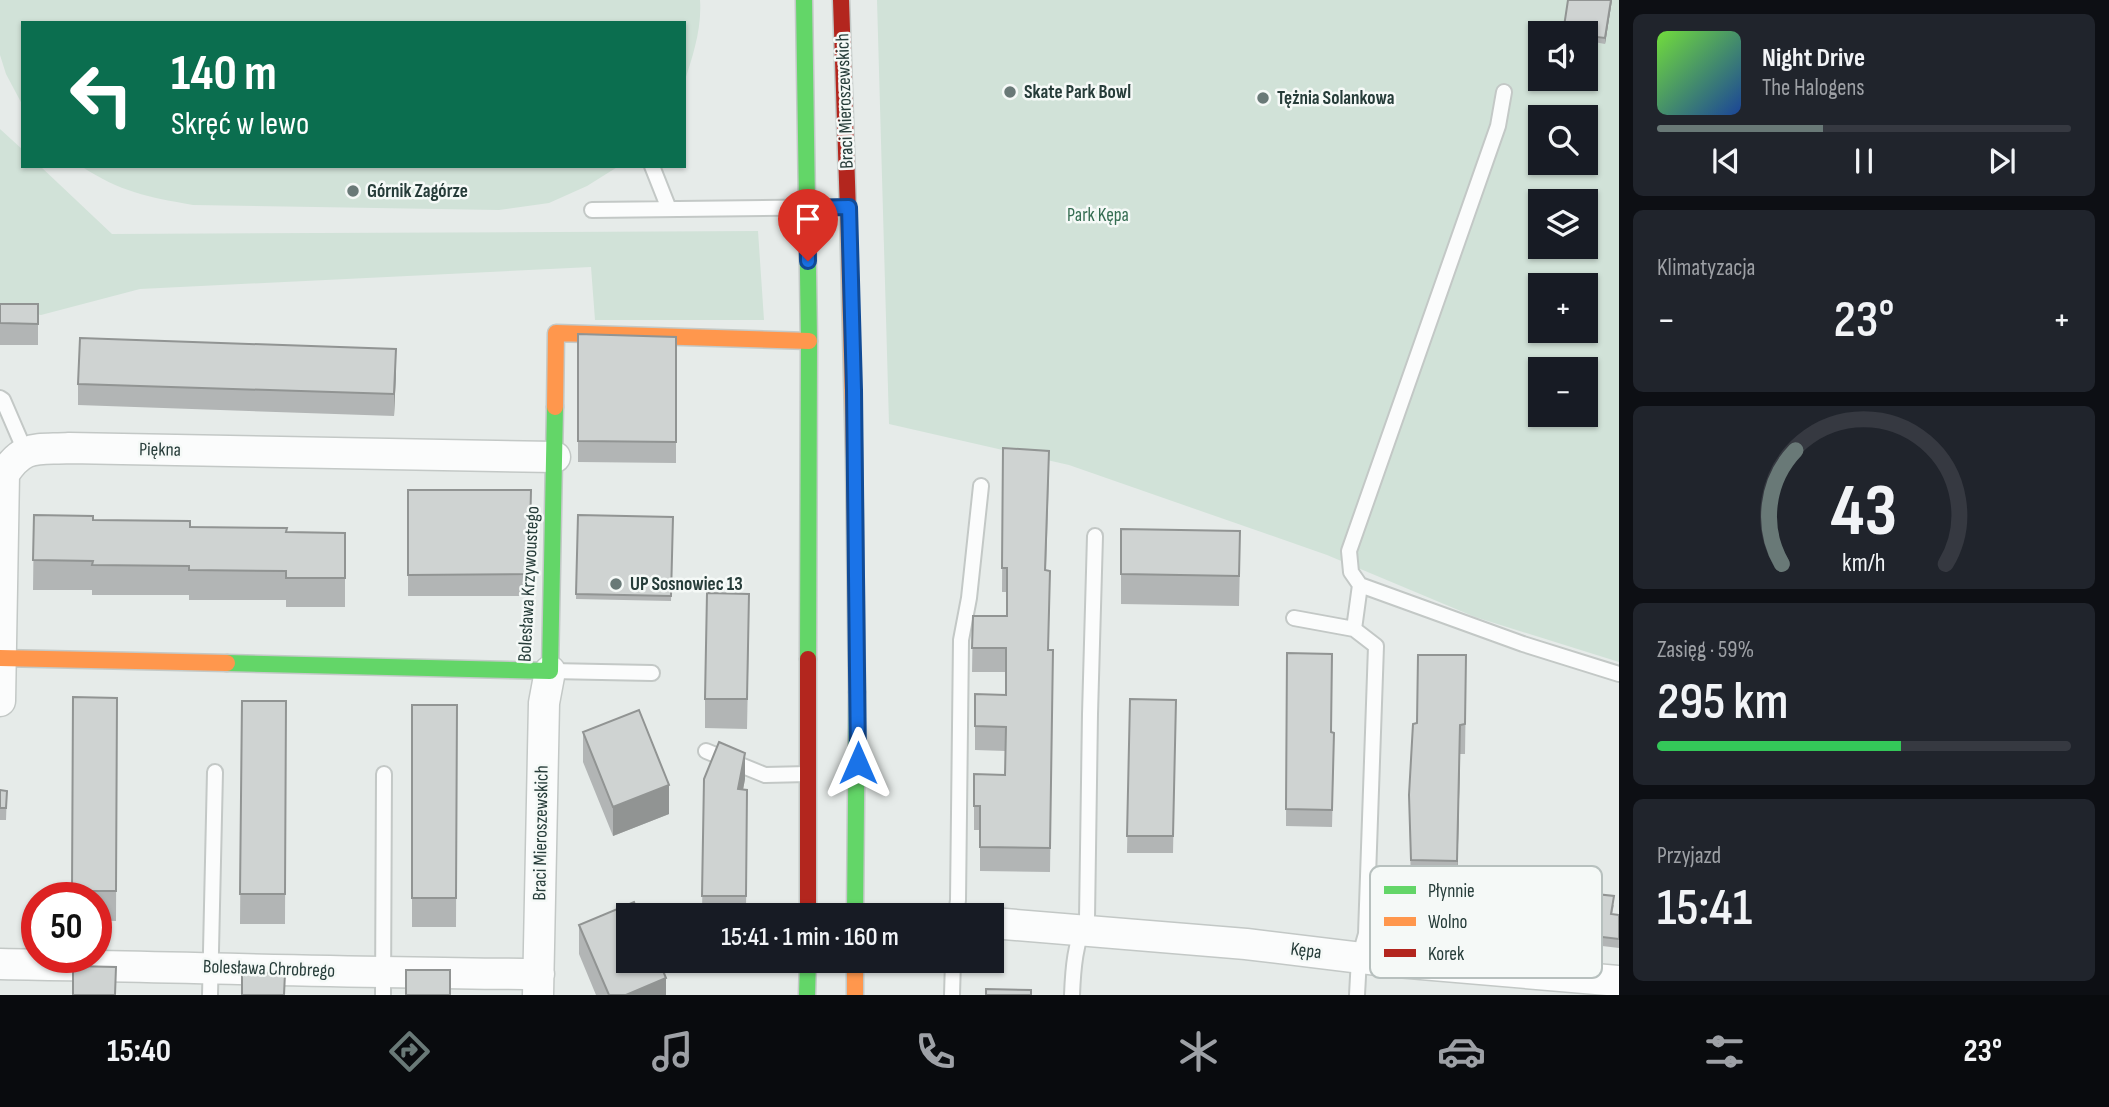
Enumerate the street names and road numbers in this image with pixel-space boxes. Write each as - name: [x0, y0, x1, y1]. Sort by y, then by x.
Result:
- street label: Braci Mieroszewskich: [831, 33, 859, 169]
- street label: Piękna: [139, 438, 181, 462]
- street label: Bolesława Krzywoustego: [513, 506, 545, 662]
- street label: Braci Mieroszewskich: [528, 765, 554, 901]
- street label: Kępa: [1289, 938, 1323, 964]
- street label: Bolesława Chrobrego: [202, 955, 336, 983]

